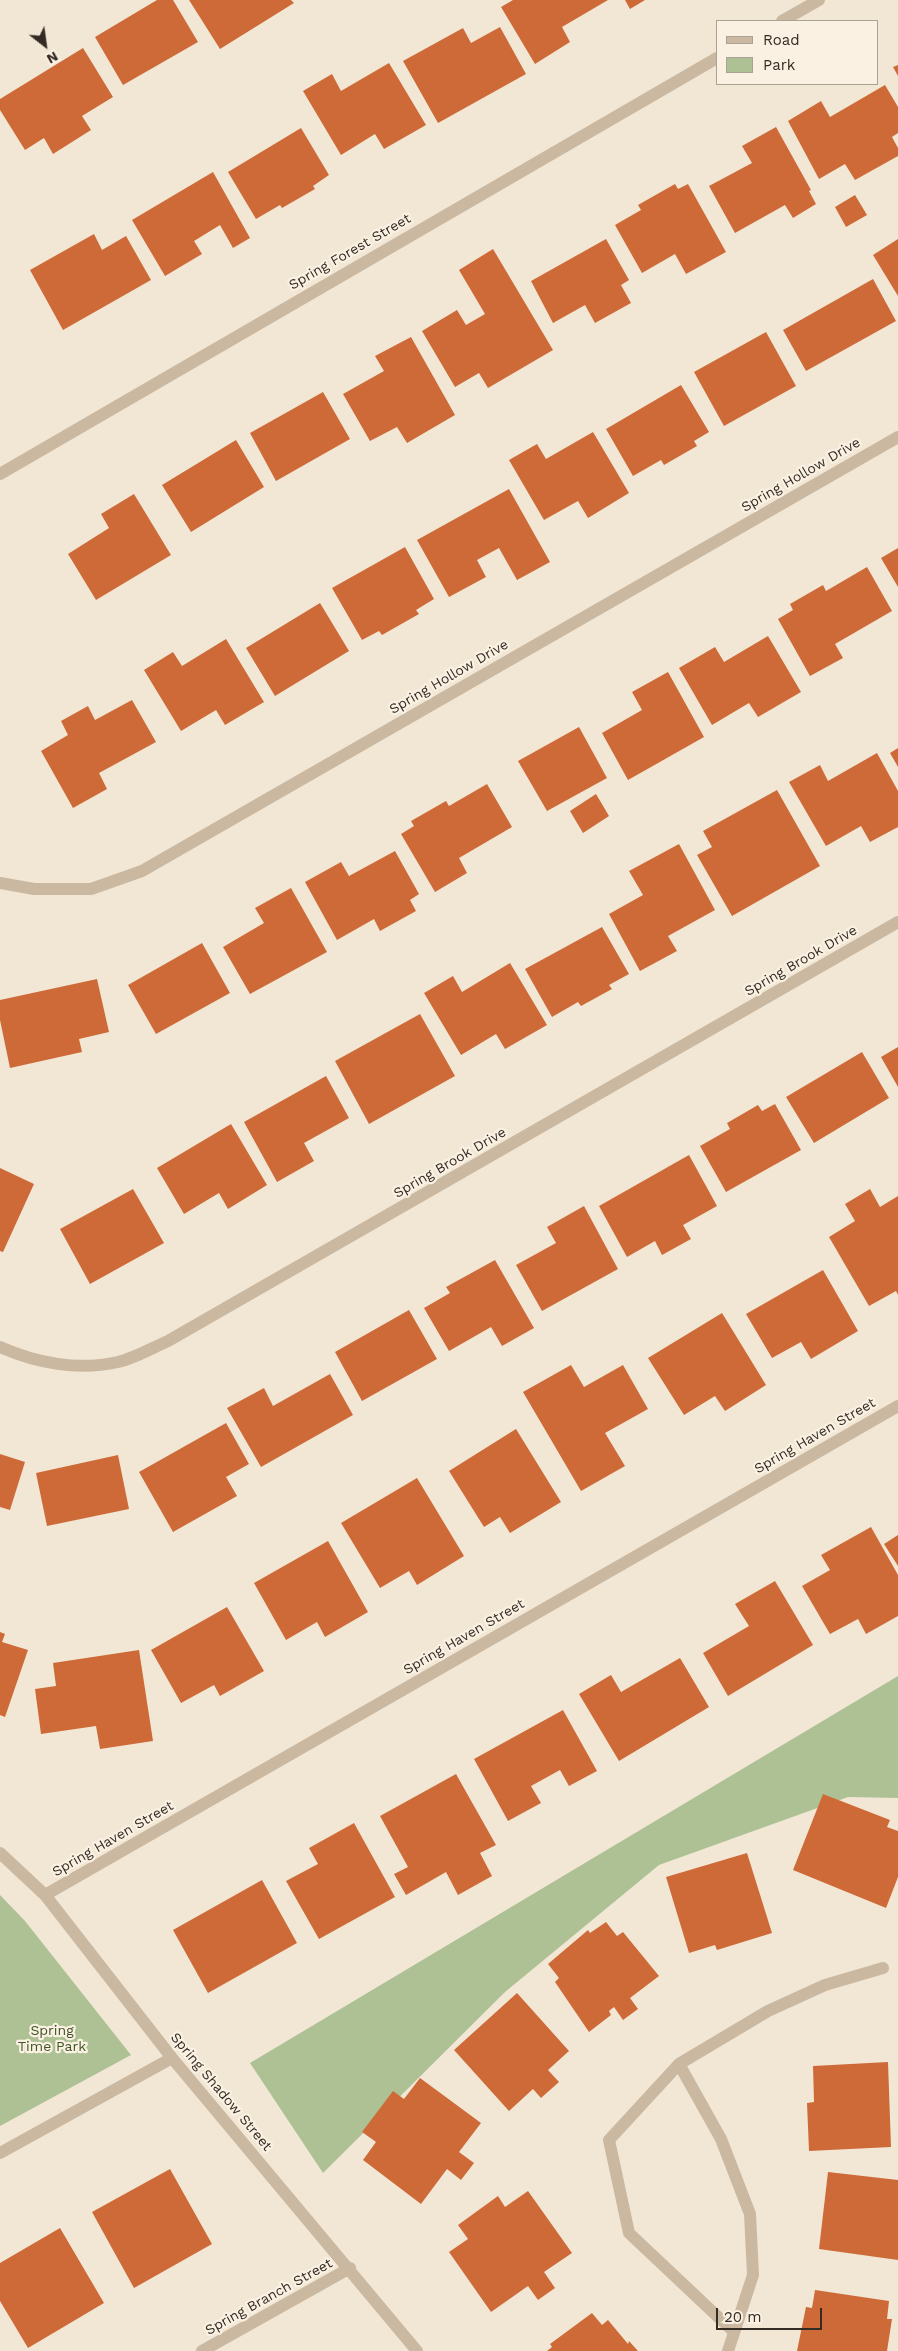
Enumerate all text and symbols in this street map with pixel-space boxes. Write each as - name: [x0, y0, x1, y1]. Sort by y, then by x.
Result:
- north arrow: [20, 20, 70, 70]
- legend: [716, 20, 878, 85]
- text: Road: [763, 31, 800, 49]
- text: N: [44, 48, 61, 68]
- text: Park: [763, 56, 795, 74]
- street label: Spring Forest Street: [286, 210, 414, 294]
- street label: Spring Hollow Drive: [739, 434, 863, 516]
- street label: Spring Hollow Drive: [387, 636, 511, 718]
- street label: Spring Brook Drive: [742, 922, 860, 1000]
- street label: Spring Brook Drive: [391, 1124, 509, 1202]
- street label: Spring Haven Street: [752, 1395, 878, 1477]
- street label: Spring Haven Street: [401, 1596, 527, 1678]
- street label: Spring Haven Street: [50, 1798, 176, 1880]
- park label: Spring Time Park: [18, 2023, 86, 2056]
- street label: Spring Shadow Street: [167, 2029, 275, 2155]
- street label: Spring Branch Street: [203, 2255, 335, 2339]
- scale bar: [718, 2298, 824, 2330]
- text: 20 m: [724, 2308, 762, 2326]

